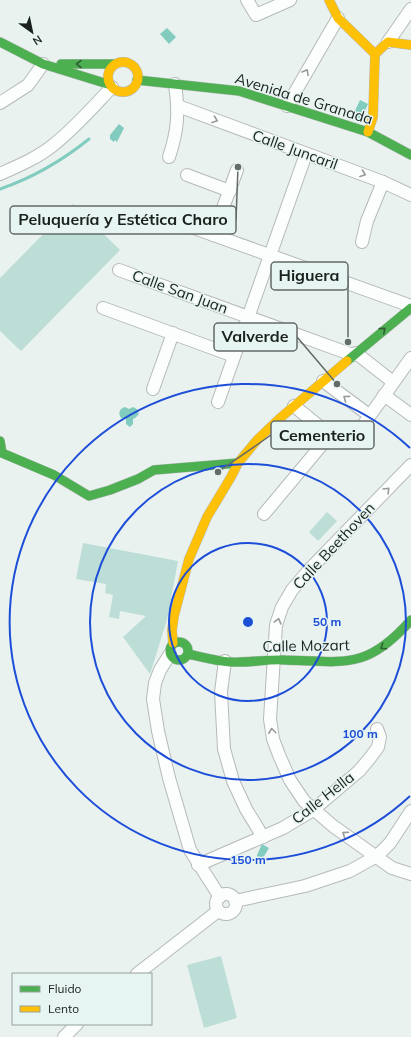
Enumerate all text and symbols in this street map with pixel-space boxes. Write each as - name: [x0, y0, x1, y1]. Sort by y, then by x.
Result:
- north arrow: [12, 12, 52, 52]
- text: N: [30, 32, 45, 49]
- one-way arrow: [76, 60, 82, 68]
- street label: Avenida de Granada: [233, 69, 375, 129]
- one-way arrow: [302, 69, 309, 76]
- one-way arrow: [211, 115, 218, 123]
- street label: Calle Juncaril: [250, 125, 341, 174]
- one-way arrow: [359, 170, 366, 178]
- callout: Peluquería y Estética Charo: [10, 206, 236, 234]
- text: Peluquería y Estética Charo: [18, 209, 228, 229]
- callout: Higuera: [271, 262, 348, 290]
- street label: Calle San Juan: [130, 265, 231, 318]
- text: Higuera: [279, 265, 339, 285]
- callout: Valverde: [214, 323, 297, 351]
- text: Valverde: [221, 326, 289, 346]
- one-way arrow: [379, 327, 386, 334]
- one-way arrow: [344, 396, 351, 403]
- callout: Cementerio: [271, 421, 374, 449]
- text: Cementerio: [279, 425, 365, 445]
- one-way arrow: [382, 487, 390, 495]
- street label: Calle Beethoven: [288, 498, 379, 593]
- text: 50 m: [313, 614, 341, 629]
- centre of rings: [241, 615, 255, 629]
- one-way arrow: [273, 618, 282, 625]
- street label: Calle Mozart: [262, 635, 350, 656]
- one-way arrow: [380, 642, 387, 650]
- text: 100 m: [342, 726, 378, 741]
- one-way arrow: [268, 728, 277, 734]
- street label: Calle Hella: [288, 767, 358, 828]
- one-way arrow: [342, 832, 349, 839]
- text: 150 m: [230, 852, 266, 867]
- legend: [12, 973, 152, 1025]
- text: Fluido: [48, 981, 82, 996]
- text: Lento: [48, 1001, 79, 1016]

